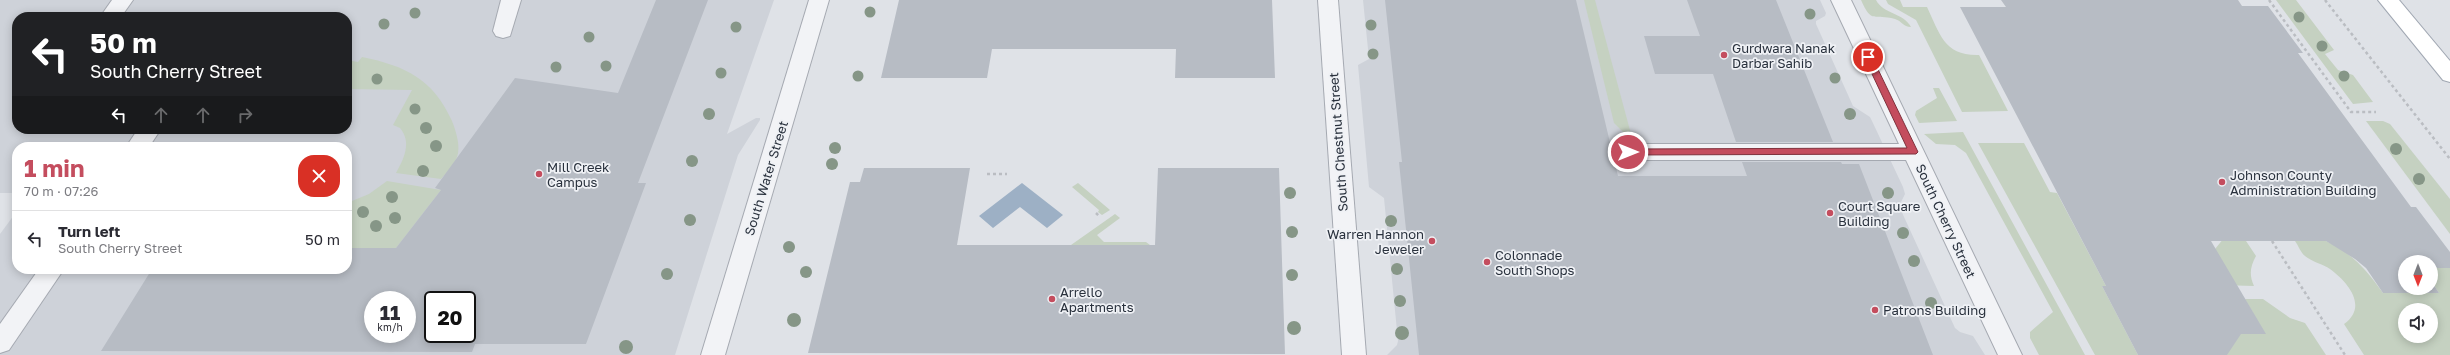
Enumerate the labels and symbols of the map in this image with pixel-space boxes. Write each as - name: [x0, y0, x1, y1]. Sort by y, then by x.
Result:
- place label: Gurdwara Nanak Darbar Sahib: [1732, 40, 1836, 71]
- pin: [1851, 40, 1885, 74]
- marker: Gurdwara Nanak Darbar Sahib: [1719, 50, 1729, 60]
- street label: South Chestnut Street: [1325, 72, 1351, 212]
- street label: South Water Street: [741, 119, 791, 237]
- position arrow: [1607, 131, 1649, 173]
- place label: Mill Creek Campus: [547, 159, 610, 190]
- street label: South Cherry Street: [1912, 161, 1980, 281]
- place label: Johnson County Administration Building: [2230, 167, 2377, 198]
- marker: Mill Creek Campus: [534, 169, 544, 179]
- marker: Johnson County Administration Building: [2217, 177, 2227, 187]
- place label: Court Square Building: [1838, 198, 1920, 229]
- marker: Court Square Building: [1825, 208, 1835, 218]
- place label: Warren Hannon Jeweler: [1327, 226, 1424, 257]
- marker: Warren Hannon Jeweler: [1427, 236, 1437, 246]
- place label: Colonnade South Shops: [1495, 247, 1575, 278]
- north arrow: [2398, 255, 2438, 295]
- marker: Colonnade South Shops: [1482, 257, 1492, 267]
- place label: Arrello Apartments: [1060, 284, 1134, 315]
- speed limit sign: 20: [424, 291, 476, 343]
- marker: Arrello Apartments: [1047, 294, 1057, 304]
- place label: Patrons Building: [1883, 302, 1986, 318]
- marker: Patrons Building: [1870, 305, 1880, 315]

